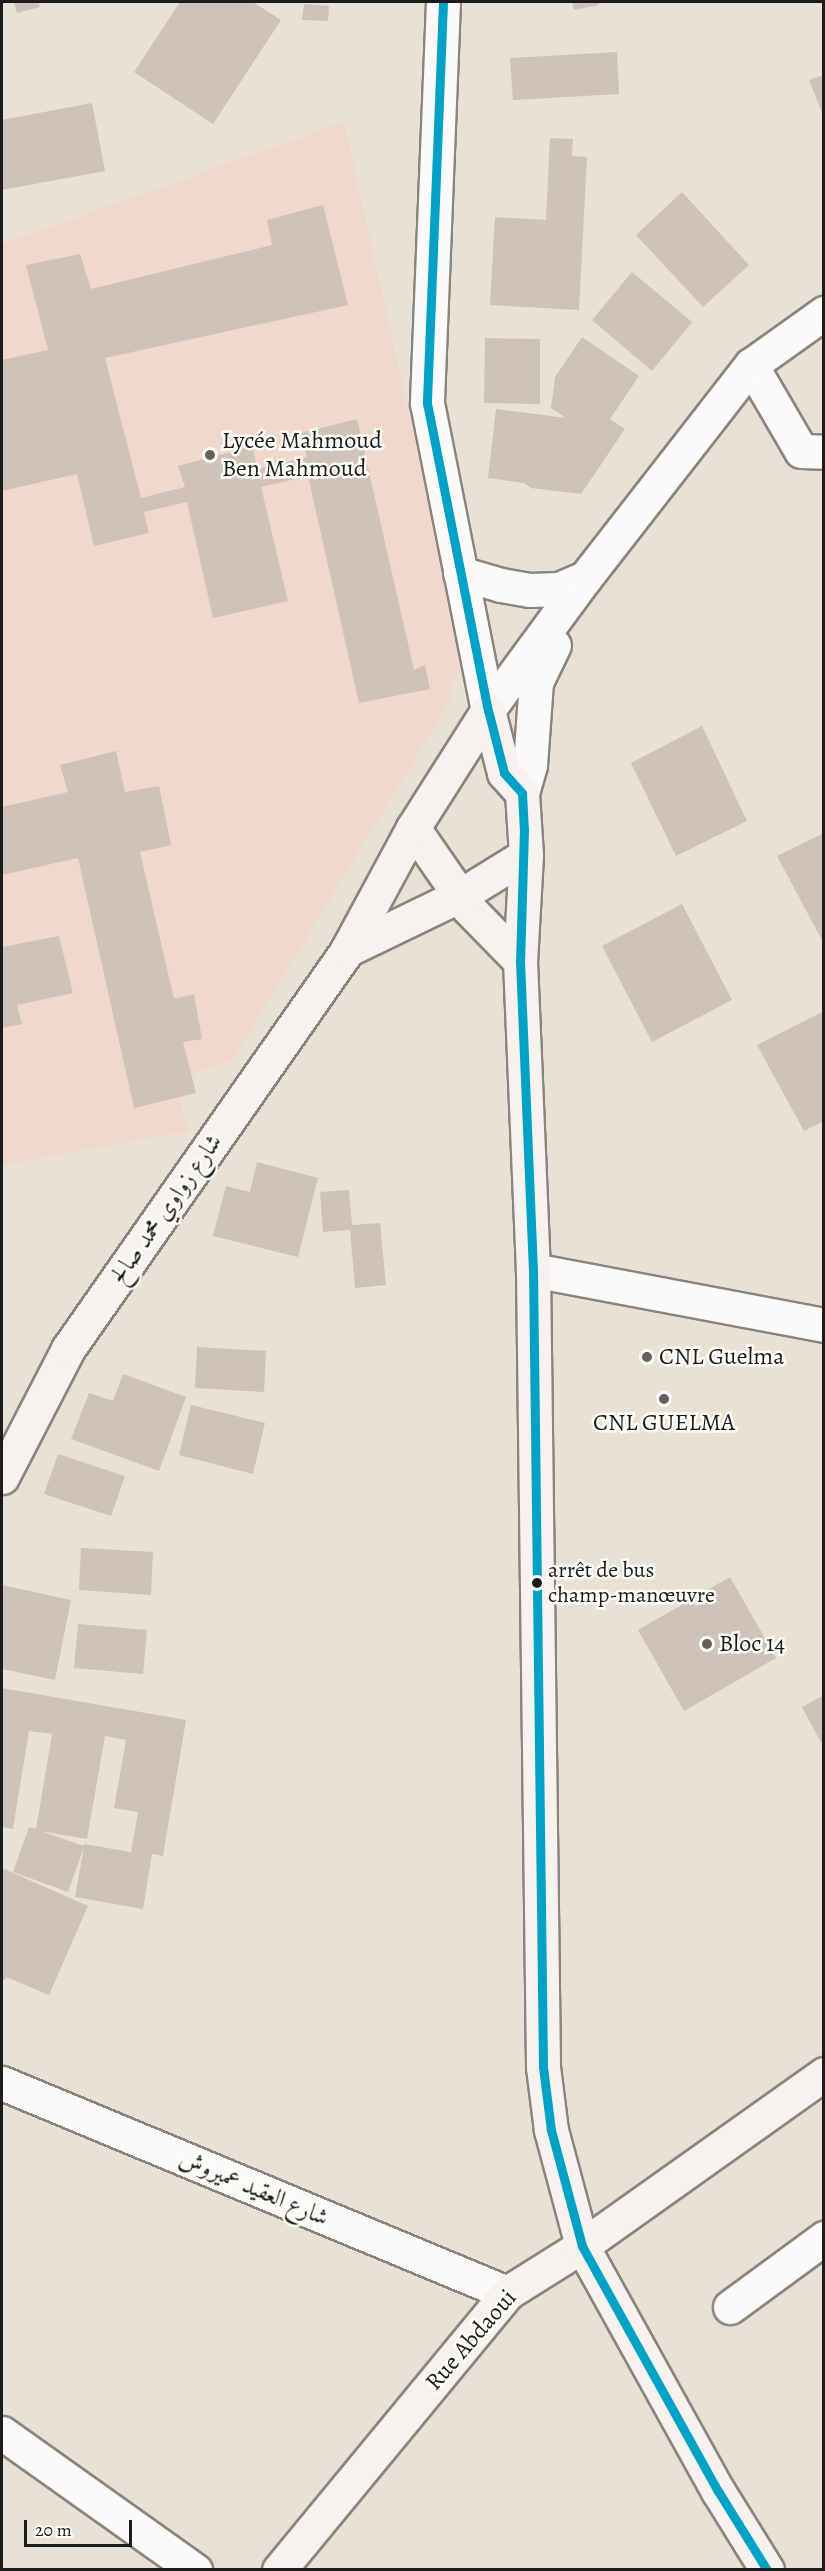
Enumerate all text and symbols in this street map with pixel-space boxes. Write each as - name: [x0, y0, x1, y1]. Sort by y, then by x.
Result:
- place label: Lycée Mahmoud Ben Mahmoud: [222, 427, 382, 483]
- marker: Lycée Mahmoud Ben Mahmoud: [203, 448, 217, 462]
- street label: شارع زواوي محمد صالح: [104, 1129, 228, 1289]
- place label: CNL Guelma: [659, 1343, 784, 1371]
- marker: CNL Guelma: [640, 1350, 654, 1364]
- marker: CNL GUELMA: [657, 1392, 671, 1406]
- place label: CNL GUELMA: [593, 1409, 735, 1437]
- place label: arrêt de bus champ-manœuvre: [548, 1557, 715, 1609]
- marker: arrêt de bus champ-manœuvre: [531, 1577, 543, 1589]
- place label: Bloc 14: [719, 1630, 785, 1658]
- marker: Bloc 14: [700, 1637, 714, 1651]
- street label: شارع العقيد عميروش: [175, 2144, 333, 2232]
- street label: Rue Abdaoui: [419, 2284, 523, 2396]
- scale bar: [27, 2508, 135, 2546]
- text: 20 m: [35, 2518, 72, 2542]

